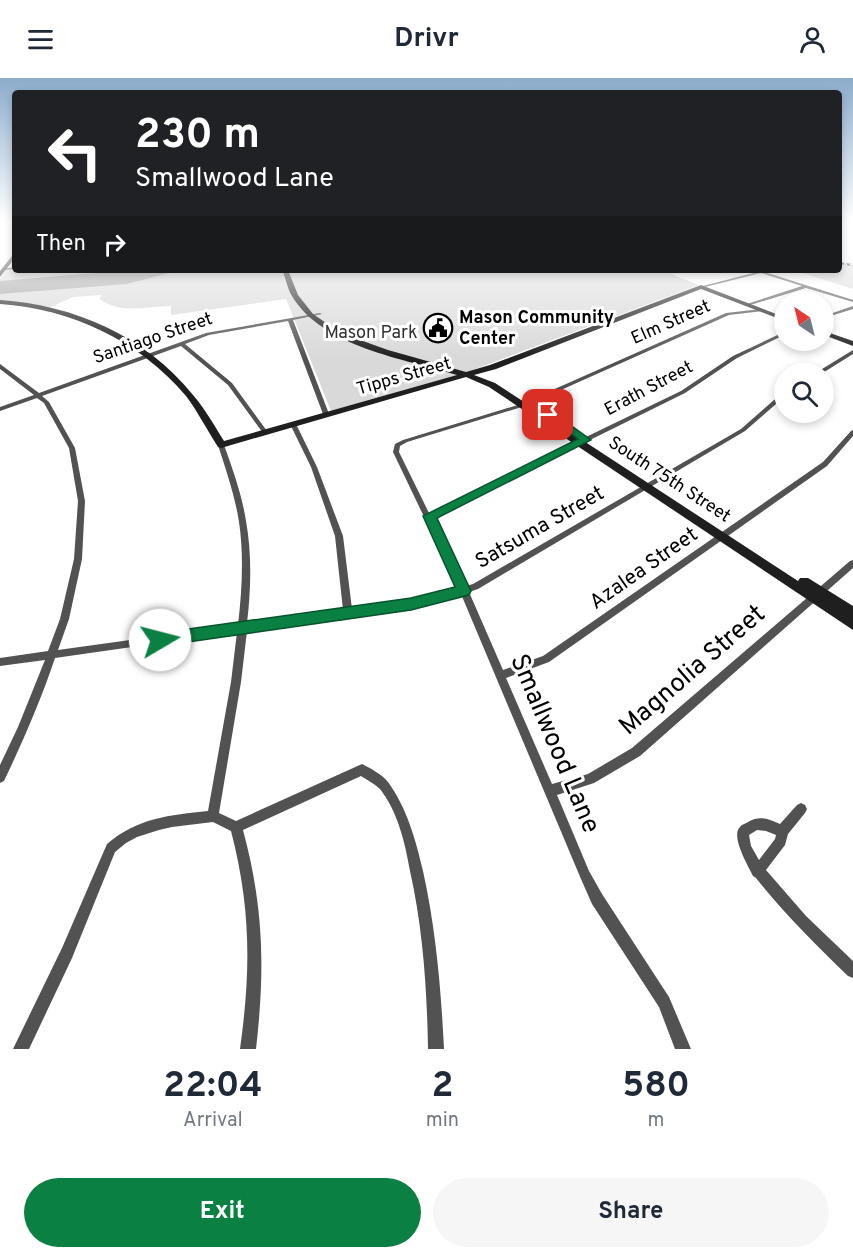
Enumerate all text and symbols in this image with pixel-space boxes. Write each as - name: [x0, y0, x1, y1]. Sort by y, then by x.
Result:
- text: Drivr: [394, 22, 459, 56]
- icon: menu: [24, 23, 57, 56]
- icon: person: [796, 23, 829, 56]
- text: 230 m: [135, 110, 260, 163]
- icon: left: [36, 114, 114, 192]
- text: Smallwood Lane: [135, 162, 334, 196]
- icon: right: [98, 228, 131, 261]
- text: Then: [36, 231, 86, 258]
- north arrow: [774, 291, 834, 351]
- map controls: [774, 291, 834, 423]
- street label: Elm Street: [628, 295, 714, 351]
- place label: Mason Community Center: [459, 307, 614, 351]
- street label: Santiago Street: [90, 308, 216, 370]
- public building icon: Mason Community Center: [422, 312, 454, 344]
- park label: Mason Park: [324, 322, 418, 345]
- street label: Tipps Street: [354, 353, 454, 401]
- street label: Erath Street: [601, 356, 697, 422]
- button: search: [774, 363, 834, 423]
- pin: [522, 389, 573, 440]
- icon: arrive: [531, 398, 564, 431]
- street label: South 75th Street: [603, 432, 735, 528]
- street label: Satsuma Street: [471, 480, 609, 576]
- street label: Azalea Street: [584, 522, 704, 616]
- street label: Magnolia Street: [613, 598, 773, 744]
- position arrow: [128, 608, 192, 672]
- street label: Smallwood Lane: [501, 649, 607, 839]
- text: 22:04: [163, 1064, 263, 1110]
- text: 2: [431, 1064, 453, 1110]
- text: 580: [622, 1064, 690, 1110]
- text: Arrival: [183, 1108, 243, 1134]
- text: min: [426, 1108, 459, 1134]
- text: m: [648, 1108, 665, 1134]
- button: Exit: [24, 1178, 421, 1247]
- button: Share: [433, 1178, 829, 1247]

